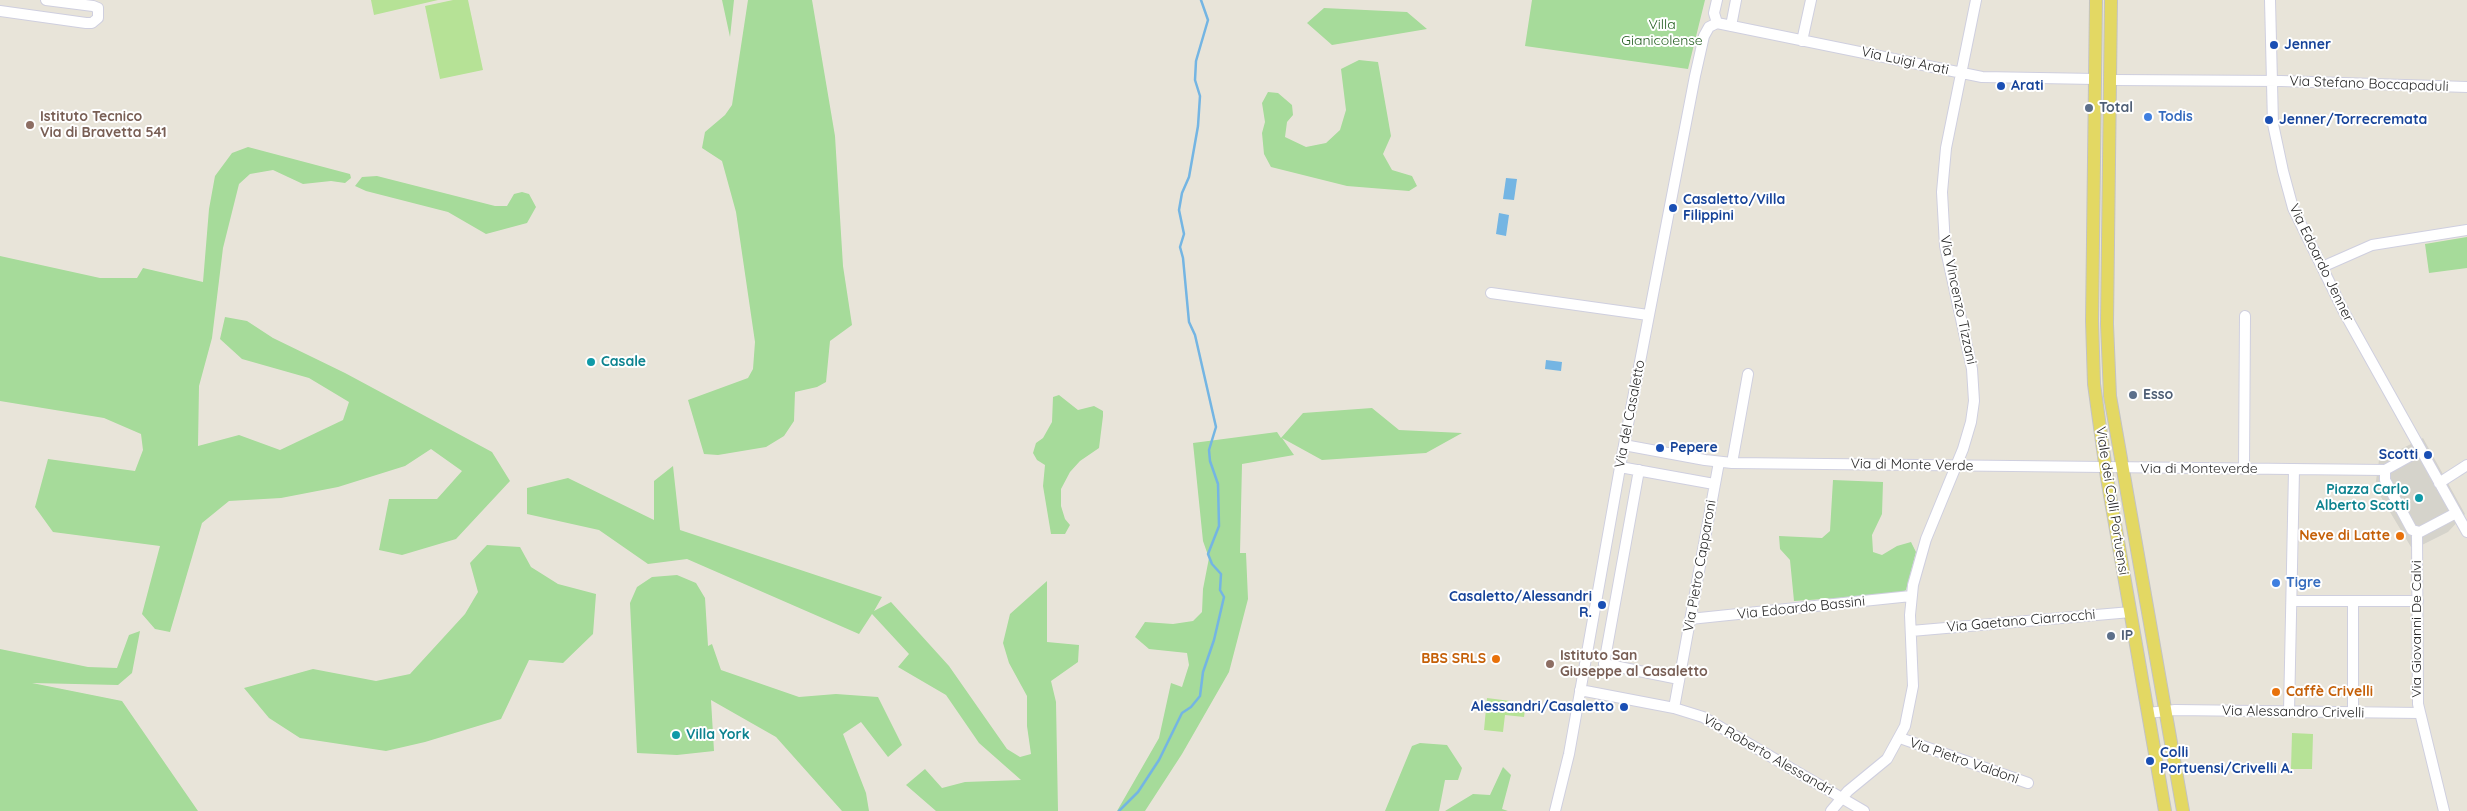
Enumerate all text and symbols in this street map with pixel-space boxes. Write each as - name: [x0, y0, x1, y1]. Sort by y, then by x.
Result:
- park label: Villa Gianicolense: [1621, 17, 1703, 49]
- place label: Jenner: [2284, 37, 2331, 53]
- marker: Jenner: [2268, 39, 2280, 51]
- street label: Via Luigi Arati: [1860, 44, 1950, 78]
- street label: Via Stefano Boccapaduli: [2289, 73, 2449, 95]
- place label: Arati: [2011, 78, 2044, 94]
- marker: Arati: [1995, 80, 2007, 92]
- place label: Total: [2099, 100, 2133, 116]
- marker: Total: [2083, 102, 2095, 114]
- place label: Istituto Tecnico Via di Bravetta 541: [40, 109, 167, 142]
- place label: Todis: [2158, 109, 2193, 125]
- marker: Todis: [2142, 111, 2154, 123]
- place label: Jenner/Torrecremata: [2279, 112, 2427, 128]
- marker: Jenner/Torrecremata: [2263, 114, 2275, 126]
- marker: Istituto Tecnico Via di Bravetta 541: [24, 119, 36, 131]
- place label: Casaletto/Villa Filippini: [1683, 192, 1785, 224]
- street label: Via Edoardo Jenner: [2285, 201, 2357, 325]
- marker: Casaletto/Villa Filippini: [1667, 202, 1679, 214]
- street label: Via Vincenzo Tizzani: [1936, 234, 1980, 366]
- place label: Casale: [601, 354, 646, 370]
- marker: Casale: [585, 356, 597, 368]
- street label: Via del Casaletto: [1611, 359, 1649, 469]
- place label: Esso: [2143, 387, 2173, 403]
- marker: Esso: [2127, 389, 2139, 401]
- street label: Viale dei Colli Portuensi: [2092, 426, 2132, 576]
- place label: Pepere: [1670, 440, 1718, 456]
- marker: Pepere: [1654, 442, 1666, 454]
- place label: Scotti: [2379, 447, 2418, 463]
- marker: Scotti: [2422, 449, 2434, 461]
- street label: Via di Monte Verde: [1850, 456, 1974, 474]
- street label: Via di Monteverde: [2140, 461, 2258, 477]
- place label: Piazza Carlo Alberto Scotti: [2316, 482, 2409, 514]
- marker: Piazza Carlo Alberto Scotti: [2413, 492, 2425, 504]
- street label: Via Pietro Capparoni: [1680, 499, 1720, 633]
- place label: Neve di Latte: [2299, 528, 2390, 544]
- marker: Neve di Latte: [2394, 530, 2406, 542]
- street label: Via Giovanni De Calvi: [2409, 560, 2425, 698]
- place label: Tigre: [2286, 575, 2321, 591]
- marker: Tigre: [2270, 577, 2282, 589]
- place label: Casaletto/Alessandri R.: [1449, 589, 1592, 622]
- street label: Via Edoardo Bassini: [1736, 593, 1866, 623]
- marker: Casaletto/Alessandri R.: [1596, 599, 1608, 611]
- street label: Via Gaetano Ciarrocchi: [1946, 606, 2096, 636]
- place label: IP: [2121, 628, 2133, 644]
- marker: IP: [2105, 630, 2117, 642]
- place label: Istituto San Giuseppe al Casaletto: [1560, 648, 1708, 680]
- place label: BBS SRLS: [1421, 651, 1486, 667]
- marker: BBS SRLS: [1490, 653, 1502, 665]
- marker: Istituto San Giuseppe al Casaletto: [1544, 658, 1556, 670]
- place label: Caffè Crivelli: [2286, 684, 2373, 700]
- marker: Caffè Crivelli: [2270, 686, 2282, 698]
- place label: Alessandri/Casaletto: [1471, 699, 1614, 715]
- marker: Alessandri/Casaletto: [1618, 701, 1630, 713]
- street label: Via Alessandro Crivelli: [2222, 702, 2364, 722]
- street label: Via Roberto Alessandri: [1700, 711, 1836, 799]
- place label: Villa York: [686, 727, 750, 743]
- marker: Villa York: [670, 729, 682, 741]
- street label: Via Pietro Valdoni: [1907, 734, 2021, 788]
- place label: Colli Portuensi/Crivelli A.: [2160, 745, 2293, 778]
- marker: Colli Portuensi/Crivelli A.: [2144, 755, 2156, 767]

